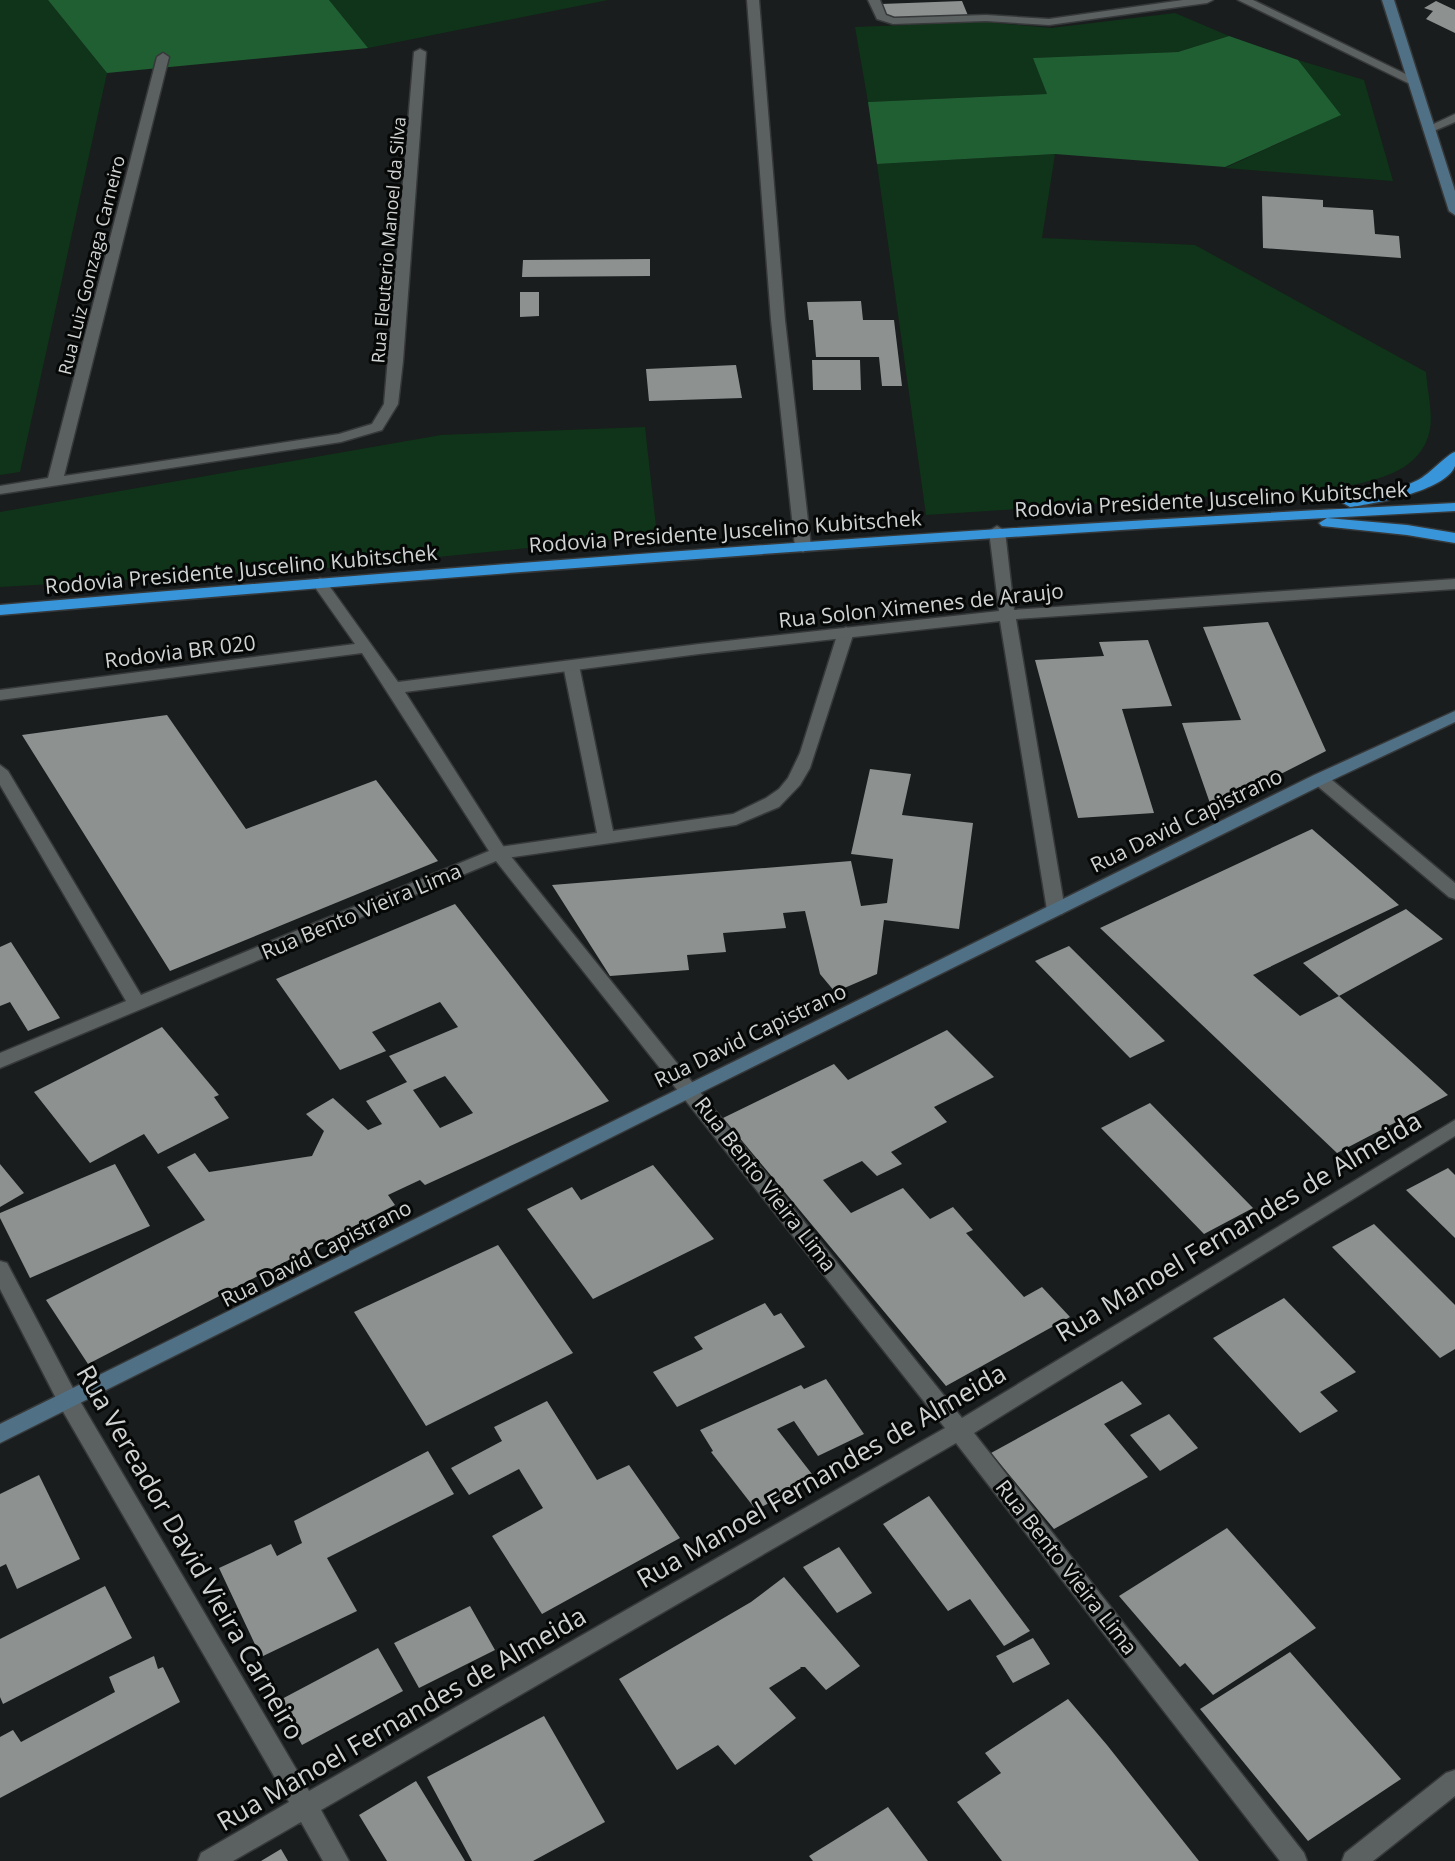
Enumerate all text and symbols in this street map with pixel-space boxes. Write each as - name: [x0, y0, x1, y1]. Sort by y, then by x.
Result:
- street label: Rua Eleuterio Manoel da Silva: [365, 116, 411, 364]
- street label: Rua Luiz Gonzaga Carneiro: [52, 153, 130, 377]
- street label: Rodovia Presidente Juscelino Kubitschek: [1014, 475, 1408, 523]
- street label: Rodovia Presidente Juscelino Kubitschek: [528, 503, 922, 559]
- street label: Rodovia Presidente Juscelino Kubitschek: [44, 538, 438, 600]
- street label: Rua Solon Ximenes de Araujo: [777, 576, 1065, 634]
- street label: Rodovia BR 020: [103, 628, 257, 674]
- street label: Rua David Capistrano: [1085, 761, 1287, 879]
- street label: Rua Bento Vieira Lima: [257, 856, 465, 966]
- street label: Rua David Capistrano: [649, 976, 851, 1094]
- street label: Rua Bento Vieira Lima: [689, 1091, 843, 1277]
- street label: Rua Manoel Fernandes de Almeida: [1048, 1102, 1428, 1350]
- street label: Rua David Capistrano: [216, 1193, 416, 1313]
- street label: Rua Manoel Fernandes de Almeida: [630, 1354, 1012, 1596]
- street label: Rua Vereador David Vieira Carneiro: [69, 1358, 313, 1746]
- street label: Rua Bento Vieira Lima: [990, 1474, 1144, 1660]
- street label: Rua Manoel Fernandes de Almeida: [210, 1597, 592, 1839]

